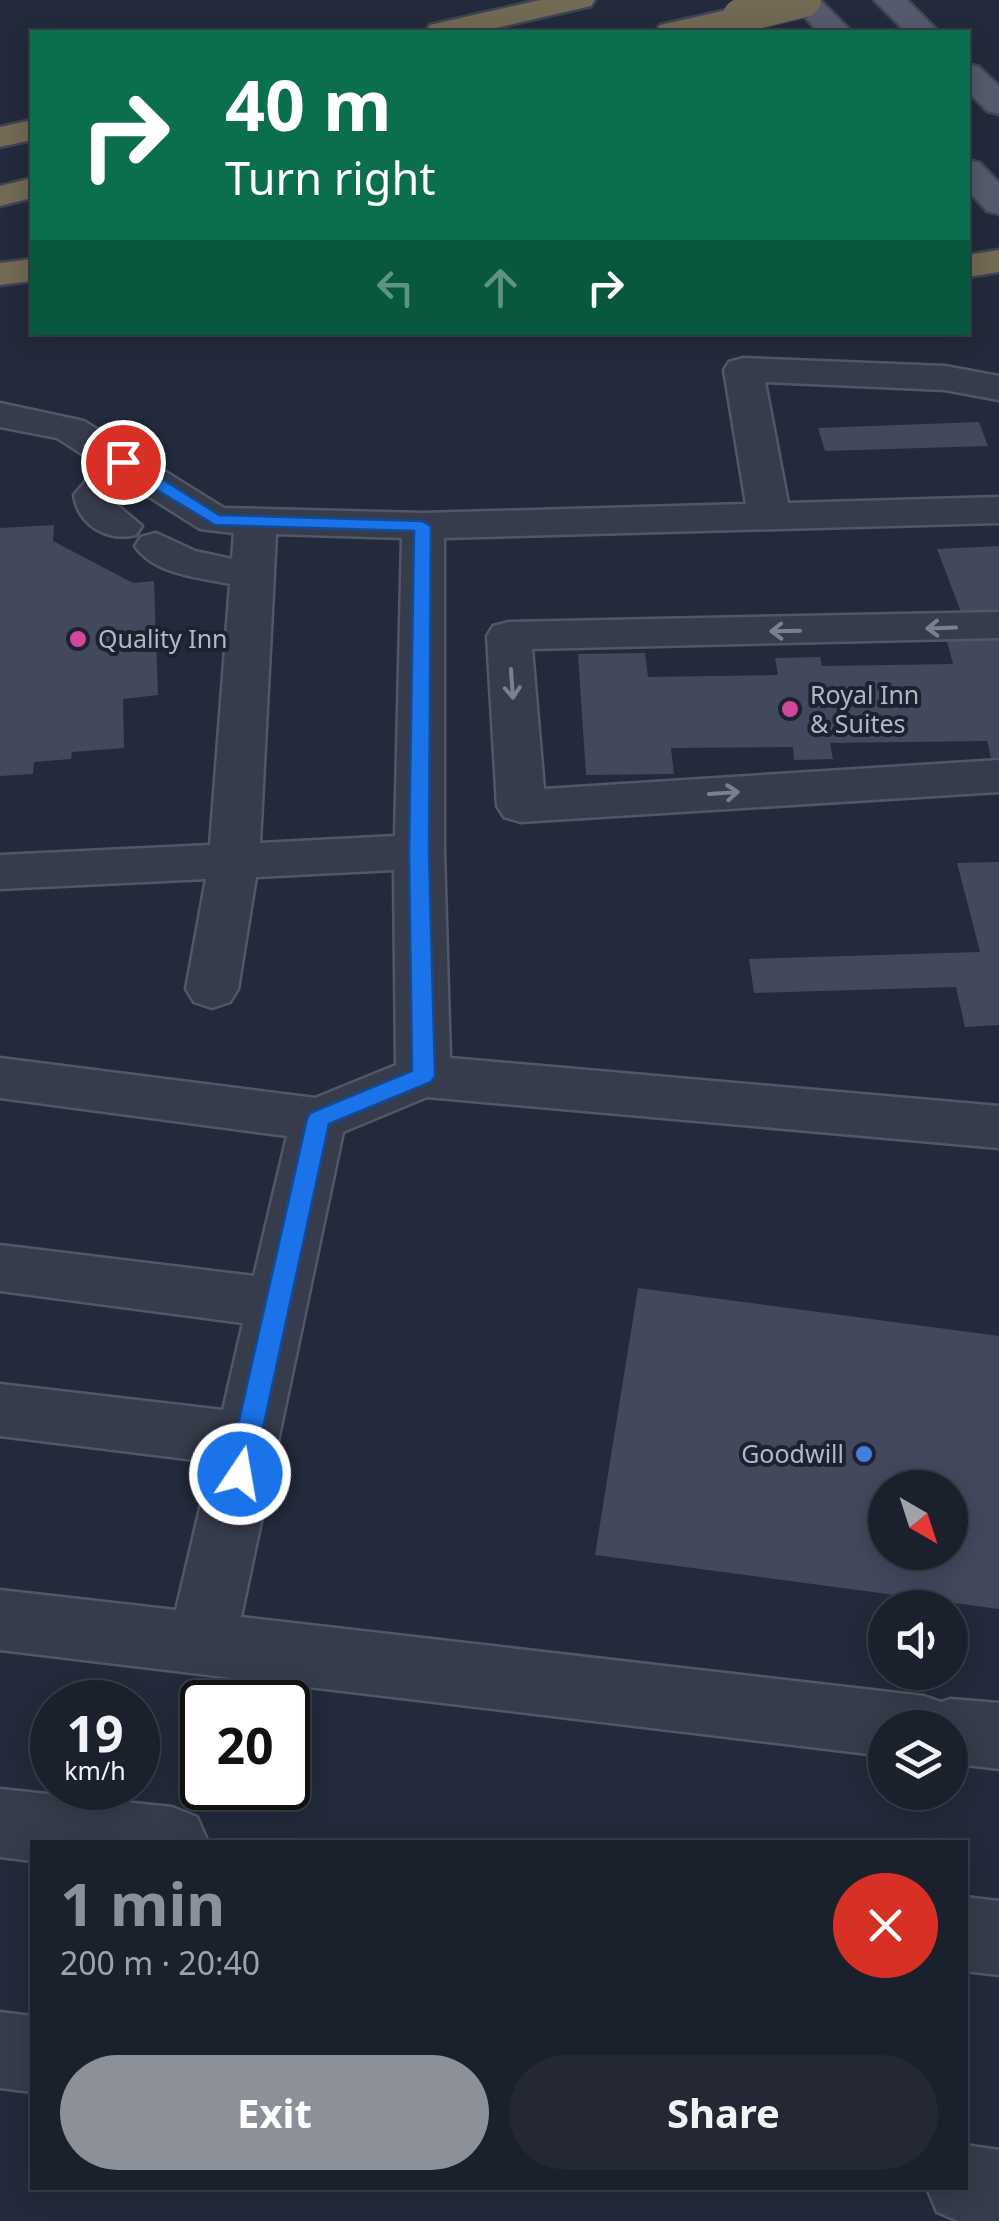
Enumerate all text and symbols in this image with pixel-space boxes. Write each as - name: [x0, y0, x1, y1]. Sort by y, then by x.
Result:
- text: 40 m: [225, 56, 392, 152]
- icon: right: [60, 70, 190, 200]
- text: Turn right: [225, 147, 436, 208]
- icon: left: [368, 260, 423, 315]
- icon: ahead: [473, 260, 528, 315]
- icon: right: [578, 260, 633, 315]
- pin: [81, 420, 166, 505]
- icon: arrive: [96, 435, 151, 490]
- one-way arrow: [925, 619, 957, 638]
- place label: Quality Inn: [98, 621, 228, 655]
- one-way arrow: [770, 622, 802, 640]
- marker: Quality Inn: [67, 628, 89, 650]
- one-way arrow: [503, 668, 522, 700]
- place label: Royal Inn & Suites: [810, 677, 919, 740]
- marker: Royal Inn & Suites: [779, 698, 801, 720]
- one-way arrow: [707, 783, 740, 802]
- position arrow: [188, 1422, 292, 1526]
- place label: Goodwill: [741, 1436, 844, 1470]
- marker: Goodwill: [853, 1443, 875, 1465]
- north arrow: [868, 1470, 968, 1570]
- map controls: [868, 1470, 968, 1810]
- button: sound: [868, 1590, 968, 1690]
- speed limit sign: 20: [180, 1680, 310, 1810]
- text: 19: [66, 1699, 124, 1767]
- button: layers: [868, 1710, 968, 1810]
- text: km/h: [64, 1753, 126, 1787]
- text: 1 min: [60, 1862, 225, 1944]
- button: close: [833, 1873, 938, 1978]
- text: 200 m · 20:40: [60, 1941, 260, 1984]
- button: Exit: [60, 2055, 489, 2170]
- button: Share: [509, 2055, 938, 2170]

